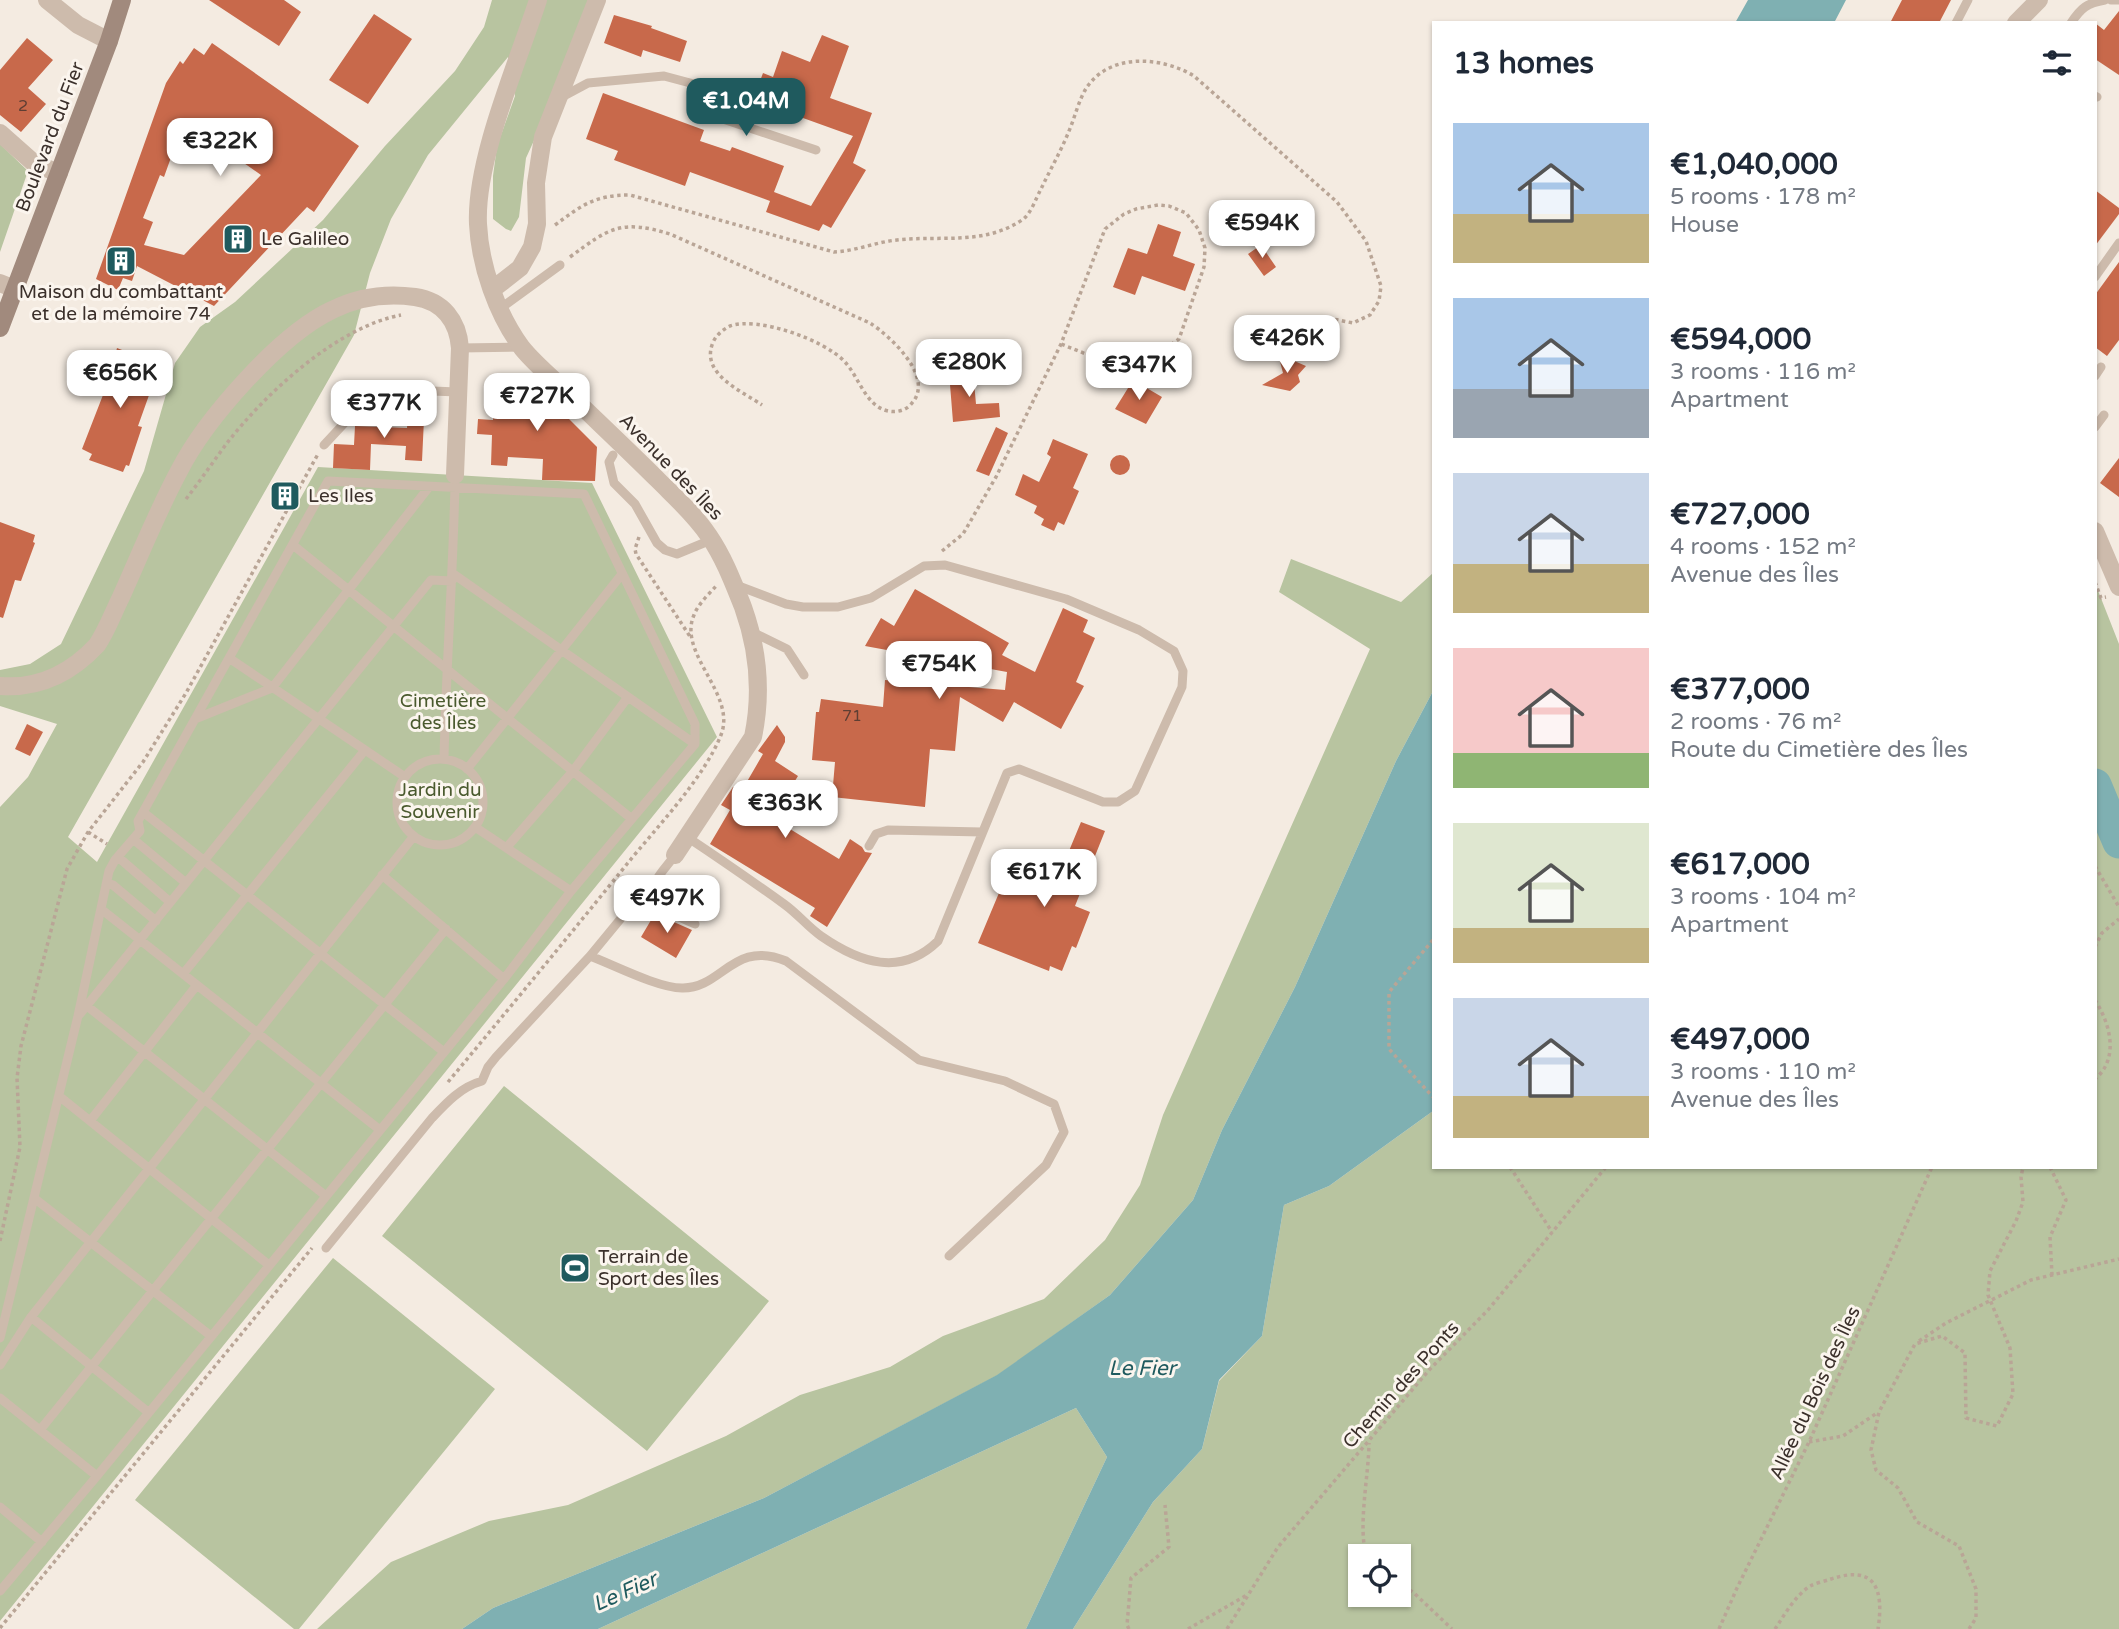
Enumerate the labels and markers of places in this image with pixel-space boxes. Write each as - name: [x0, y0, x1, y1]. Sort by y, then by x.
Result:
- pin: €1.04M: [689, 78, 803, 138]
- pin: €322K: [171, 118, 269, 178]
- pin: €594K: [1213, 201, 1311, 260]
- building icon: Le Galileo: [221, 222, 255, 256]
- place label: Le Galileo: [261, 228, 349, 250]
- building icon: Maison du combattant et de la mémoire 74: [104, 244, 138, 278]
- place label: Maison du combattant et de la mémoire 74: [19, 281, 223, 325]
- pin: €426K: [1238, 316, 1336, 375]
- pin: €280K: [920, 340, 1018, 399]
- pin: €347K: [1090, 342, 1188, 402]
- pin: €656K: [71, 350, 169, 410]
- pin: €727K: [488, 374, 586, 433]
- pin: €377K: [335, 380, 433, 440]
- building icon: Les Iles: [268, 479, 302, 513]
- place label: Les Iles: [308, 485, 374, 507]
- pin: €754K: [890, 642, 988, 701]
- pin: €363K: [736, 780, 834, 840]
- pin: €617K: [995, 850, 1093, 909]
- pin: €497K: [618, 876, 716, 935]
- place label: Terrain de Sport des Îles: [598, 1246, 719, 1290]
- sports icon: Terrain de Sport des Îles: [558, 1251, 592, 1285]

